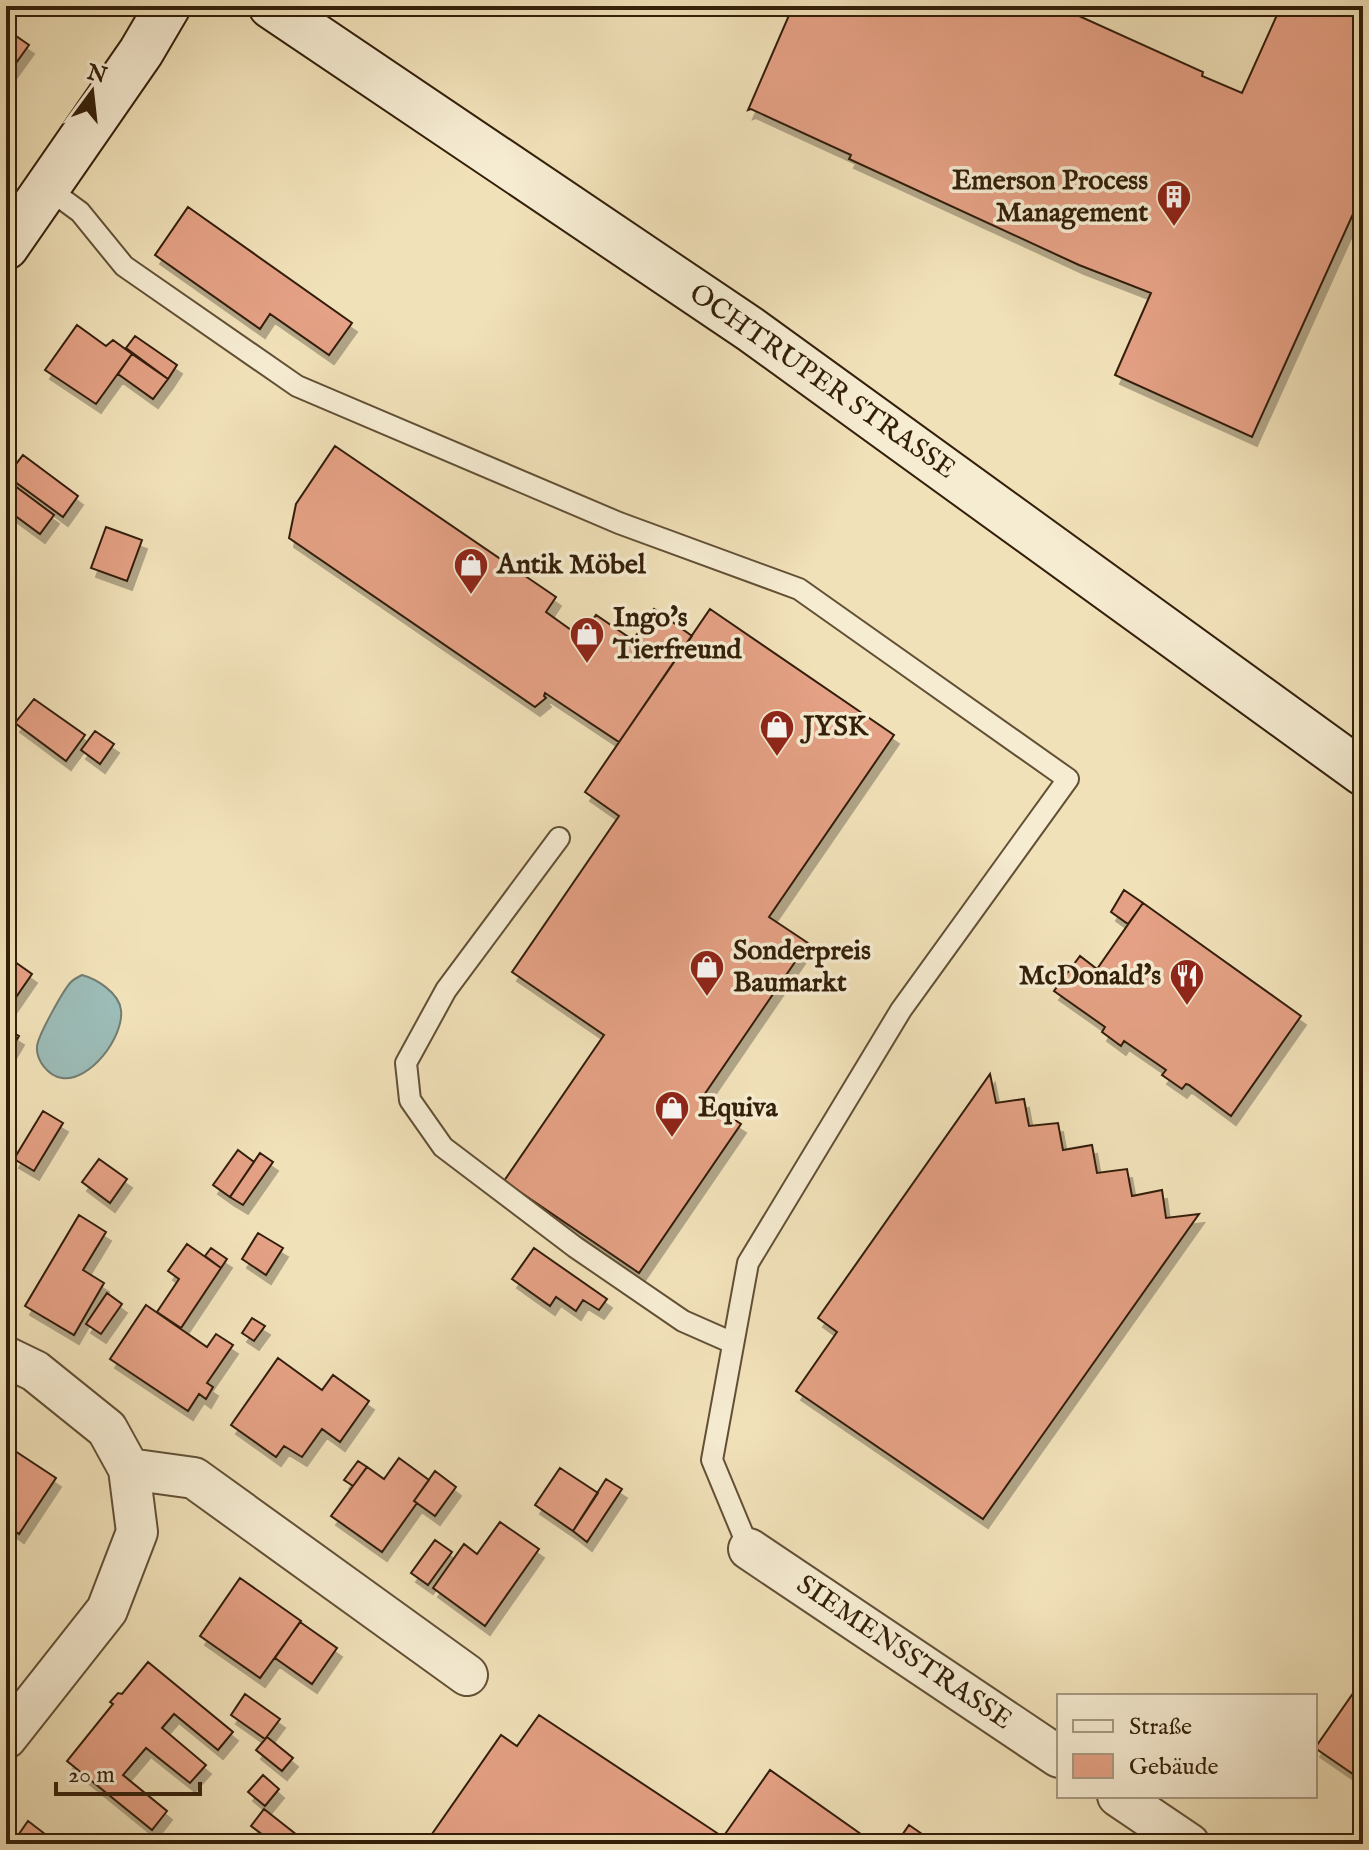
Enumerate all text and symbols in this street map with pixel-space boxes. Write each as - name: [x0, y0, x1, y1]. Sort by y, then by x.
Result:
- north arrow: [52, 52, 132, 132]
- text: N: [83, 58, 109, 91]
- place label: Emerson Process Management: [952, 164, 1148, 231]
- building icon: Emerson Process Management: [1155, 178, 1193, 228]
- street label: OCHTRUPER STRASSE: [682, 277, 962, 487]
- shop icon: Antik Möbel: [452, 546, 490, 596]
- place label: Antik Möbel: [496, 548, 647, 583]
- place label: Ingo's Tierfreund: [612, 601, 743, 668]
- shop icon: Ingo's Tierfreund: [568, 615, 606, 665]
- shop icon: JYSK: [758, 708, 796, 758]
- place label: JYSK: [799, 710, 869, 745]
- place label: Sonderpreis Baumarkt: [733, 934, 871, 1001]
- shop icon: Sonderpreis Baumarkt: [688, 948, 726, 998]
- restaurant icon: McDonald's: [1168, 957, 1206, 1007]
- place label: McDonald's: [1019, 959, 1161, 994]
- shop icon: Equiva: [653, 1089, 691, 1139]
- place label: Equiva: [698, 1091, 778, 1126]
- street label: SIEMENSSTRASSE: [789, 1568, 1019, 1738]
- legend: [1057, 1694, 1317, 1798]
- text: Straße: [1129, 1712, 1192, 1743]
- scale bar: [56, 1746, 200, 1796]
- text: Gebäude: [1129, 1752, 1219, 1783]
- text: 20 m: [68, 1760, 115, 1791]

